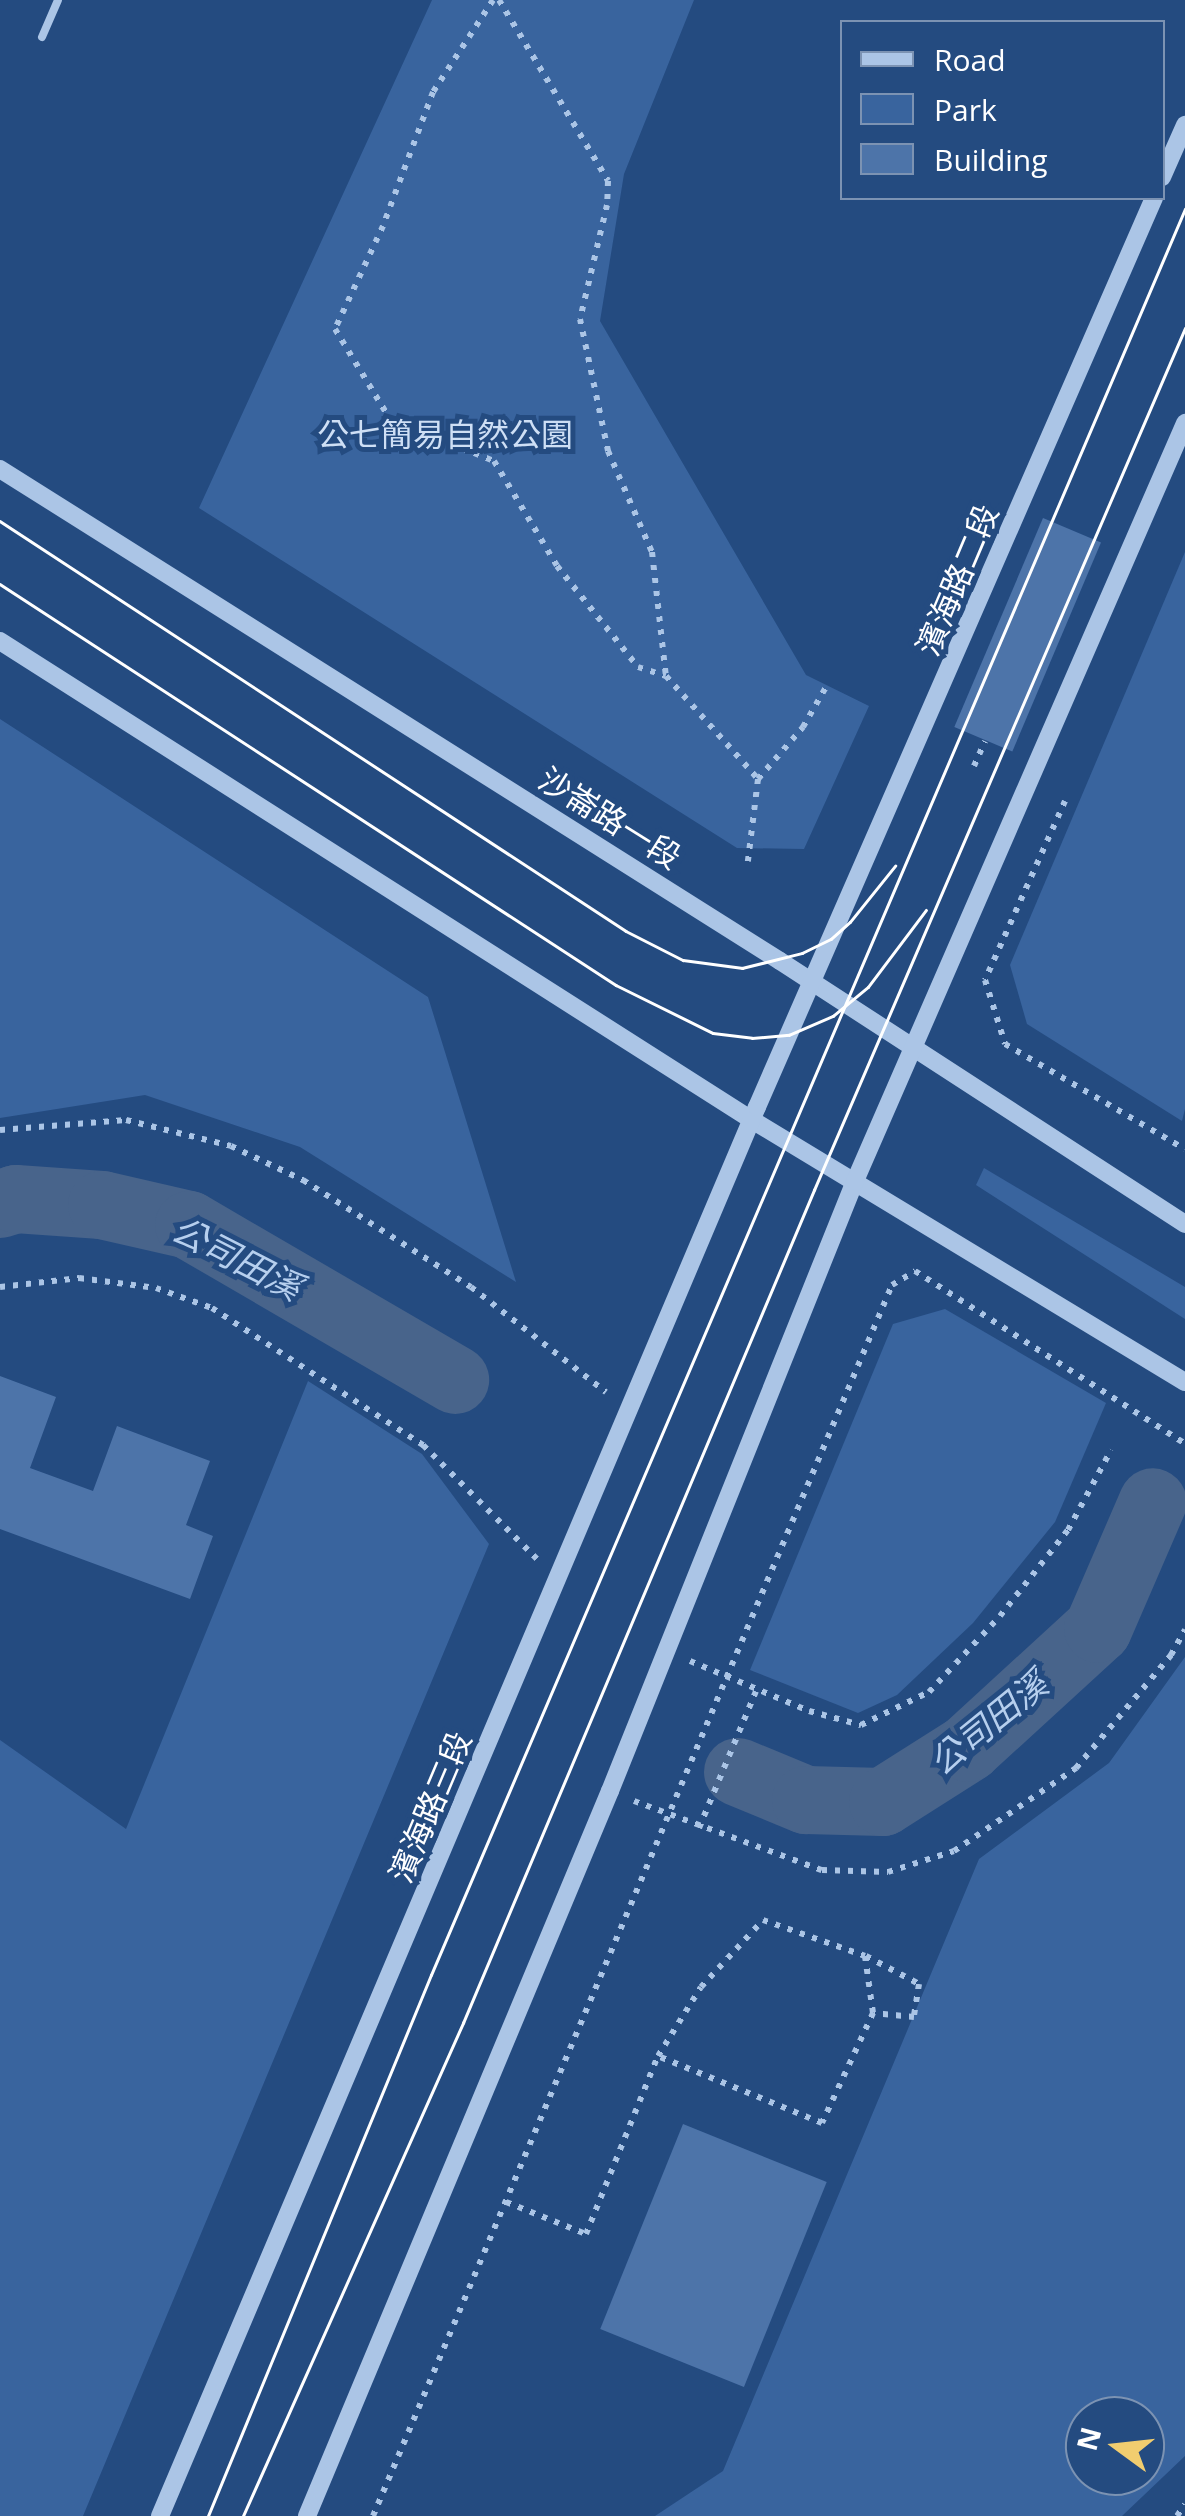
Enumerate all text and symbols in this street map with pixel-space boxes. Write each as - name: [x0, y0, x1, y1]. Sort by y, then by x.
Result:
- legend: [840, 20, 1165, 200]
- text: Road: [934, 39, 1006, 80]
- text: Park: [934, 89, 997, 130]
- text: Building: [934, 139, 1048, 180]
- park label: 公七簡易自然公園: [317, 415, 573, 453]
- street label: 濱海路二段: [908, 499, 1006, 661]
- street label: 沙崙路一段: [532, 759, 688, 877]
- water label: 公司田溪: [165, 1208, 309, 1308]
- water label: 公司田溪: [920, 1663, 1056, 1783]
- street label: 濱海路三段: [381, 1726, 479, 1888]
- north arrow: [1065, 2396, 1165, 2496]
- text: N: [1067, 2423, 1109, 2455]

